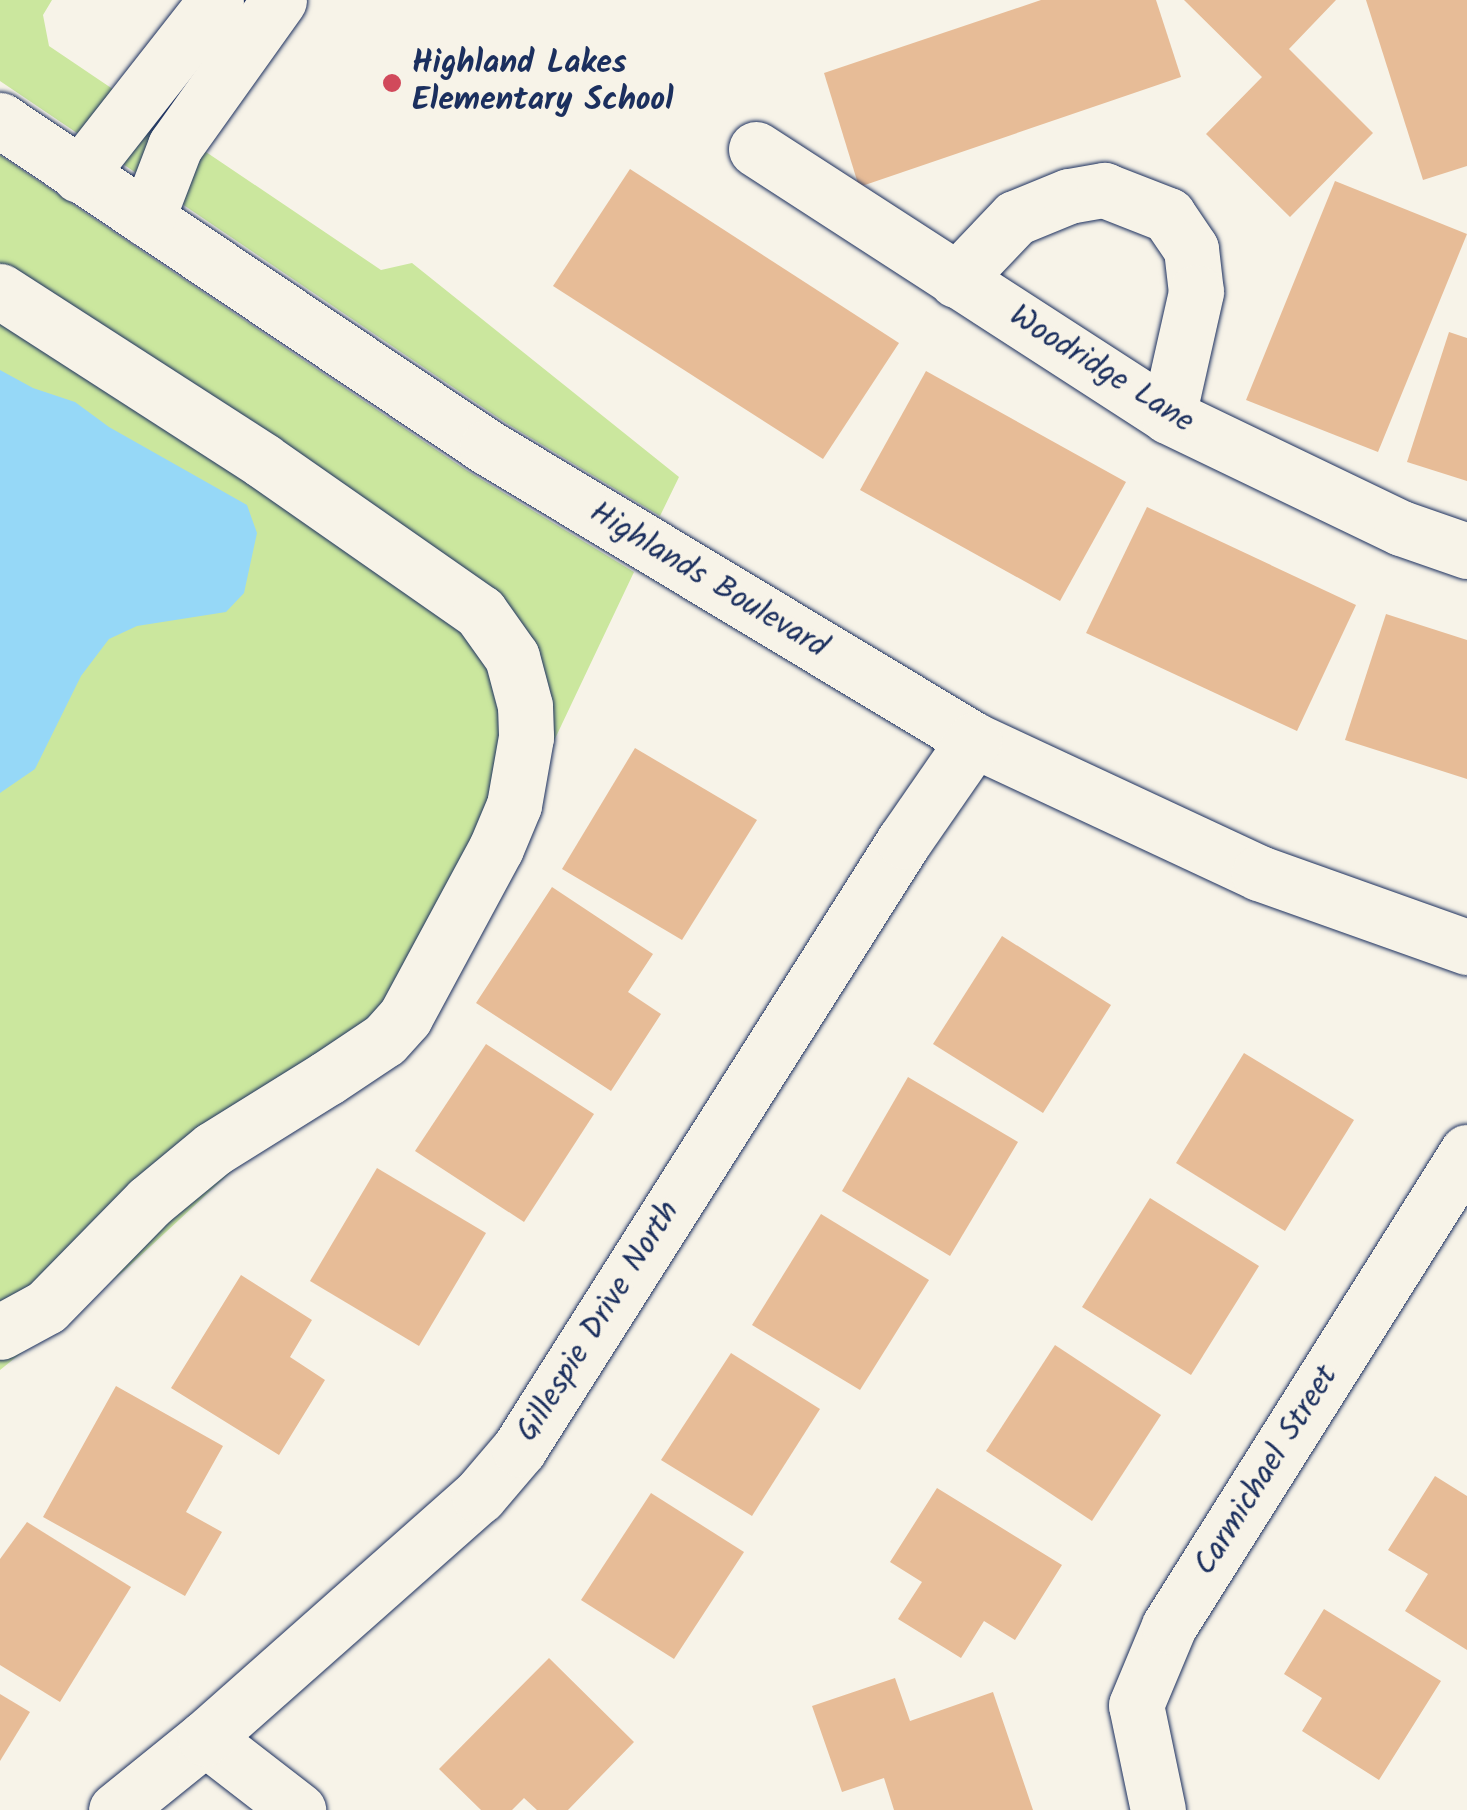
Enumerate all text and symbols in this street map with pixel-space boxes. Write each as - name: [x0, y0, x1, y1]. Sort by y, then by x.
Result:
- place label: Highland Lakes Elementary School: [412, 46, 674, 121]
- marker: Highland Lakes Elementary School: [381, 72, 403, 94]
- street label: Woodridge Lane: [1002, 298, 1200, 442]
- street label: Highlands Boulevard: [582, 495, 834, 667]
- street label: Gillespie Drive North: [509, 1194, 689, 1450]
- street label: Carmichael Street: [1187, 1359, 1347, 1583]

